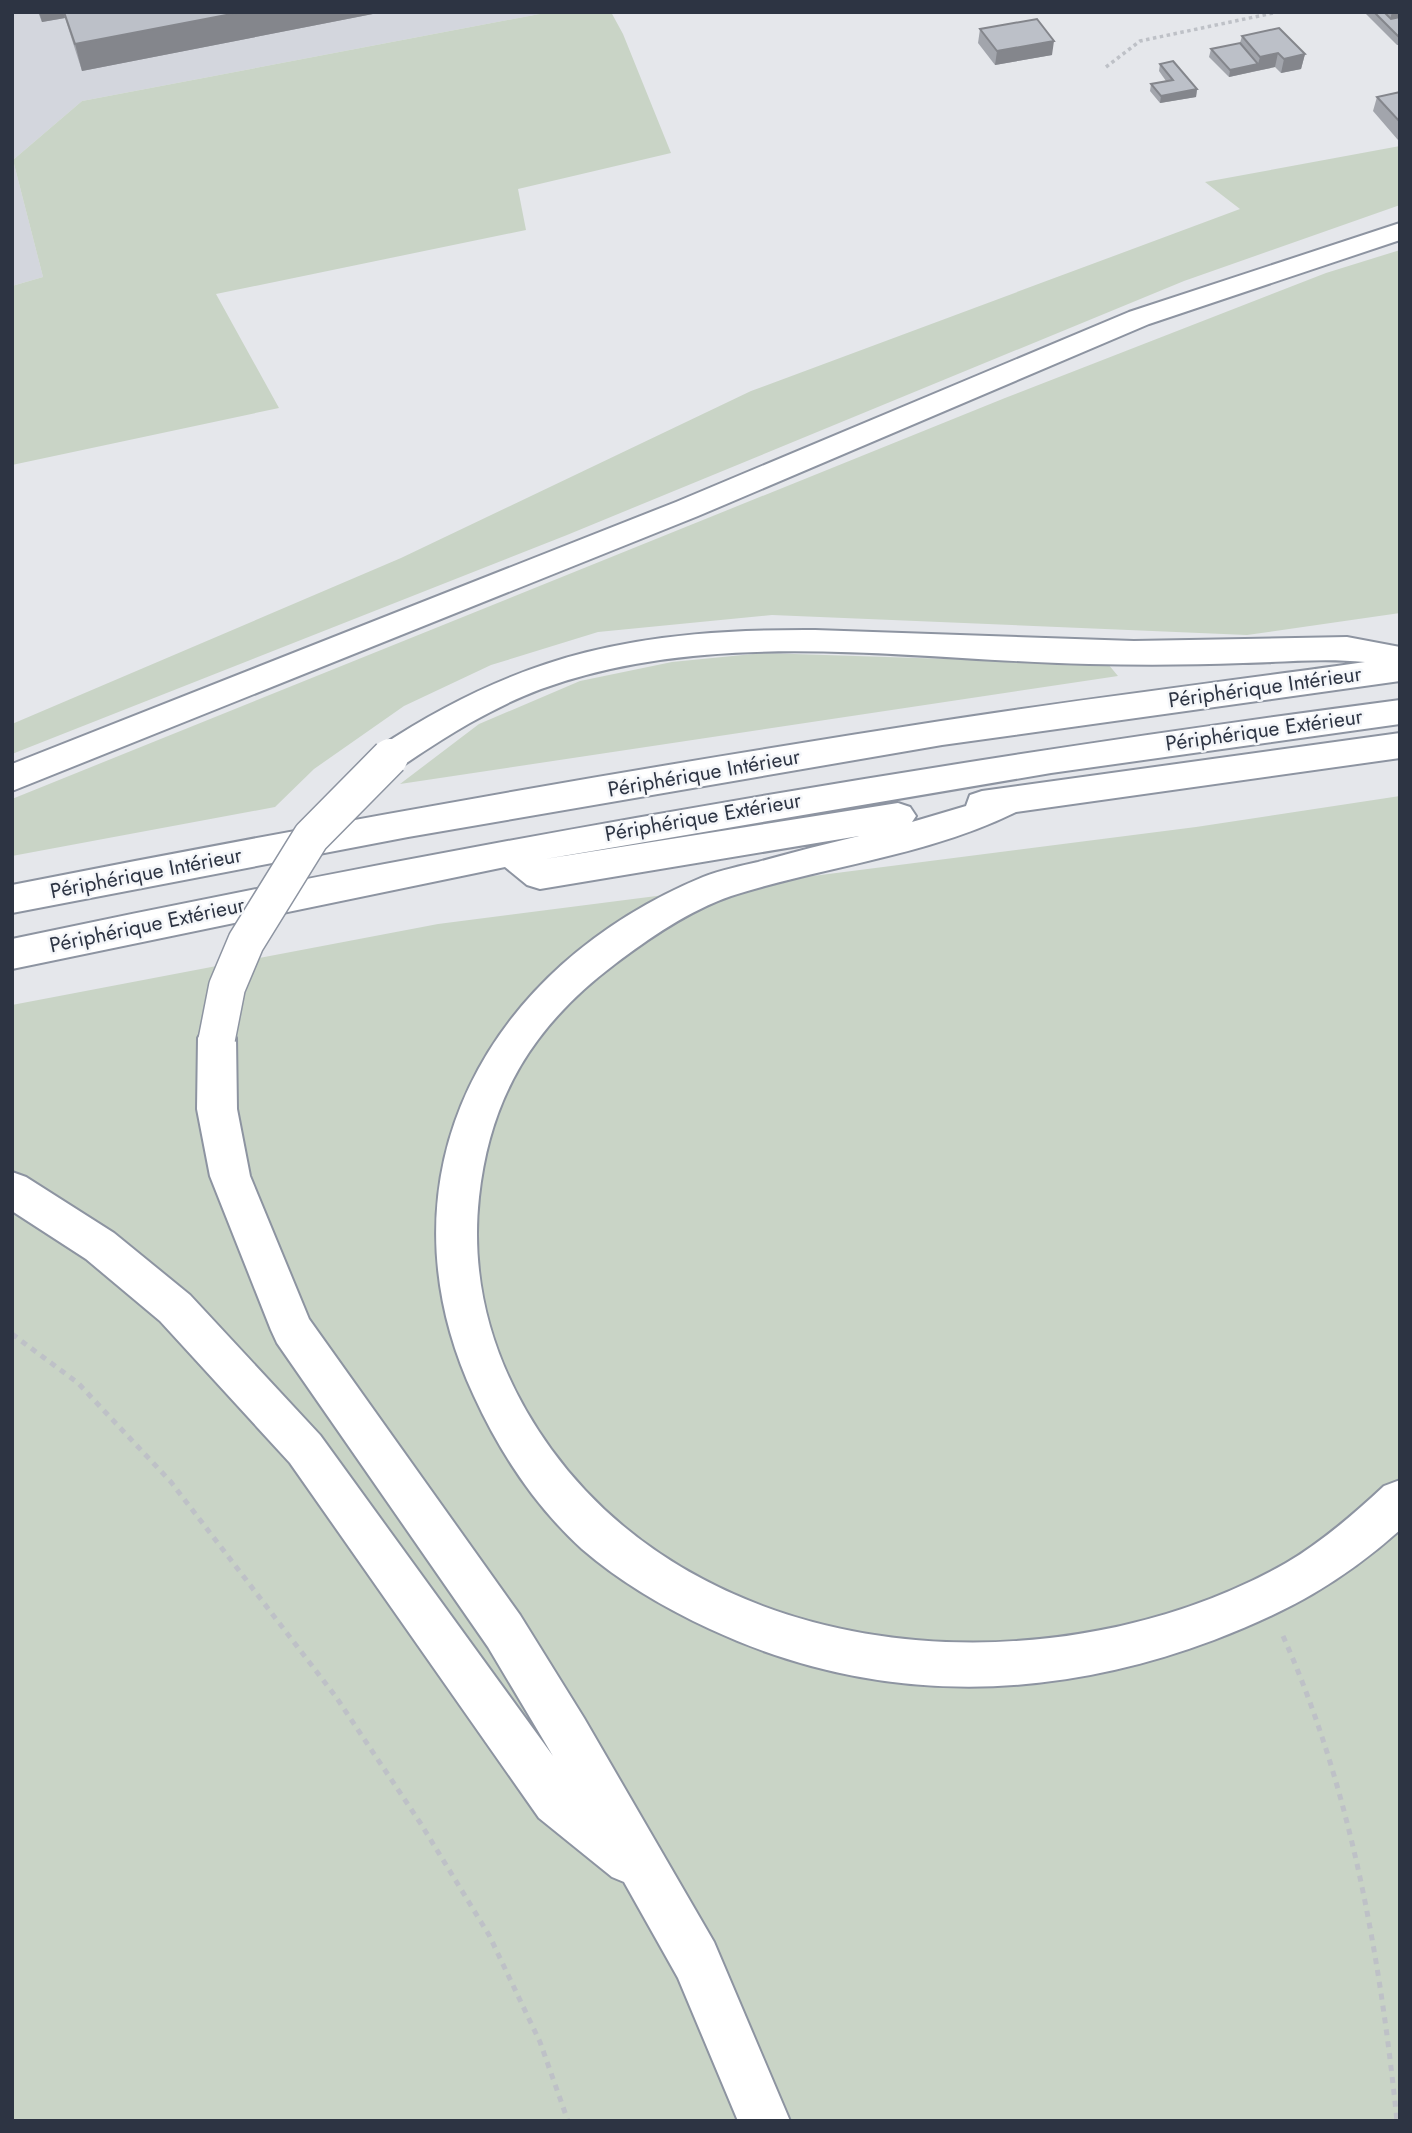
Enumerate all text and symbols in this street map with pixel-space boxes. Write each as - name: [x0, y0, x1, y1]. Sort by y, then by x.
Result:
- street label: Périphérique Intérieur: [1167, 658, 1364, 715]
- street label: Périphérique Extérieur: [1163, 701, 1365, 759]
- street label: Périphérique Intérieur: [606, 741, 803, 805]
- street label: Périphérique Extérieur: [602, 785, 804, 849]
- street label: Périphérique Intérieur: [48, 840, 245, 906]
- street label: Périphérique Extérieur: [47, 889, 248, 960]

